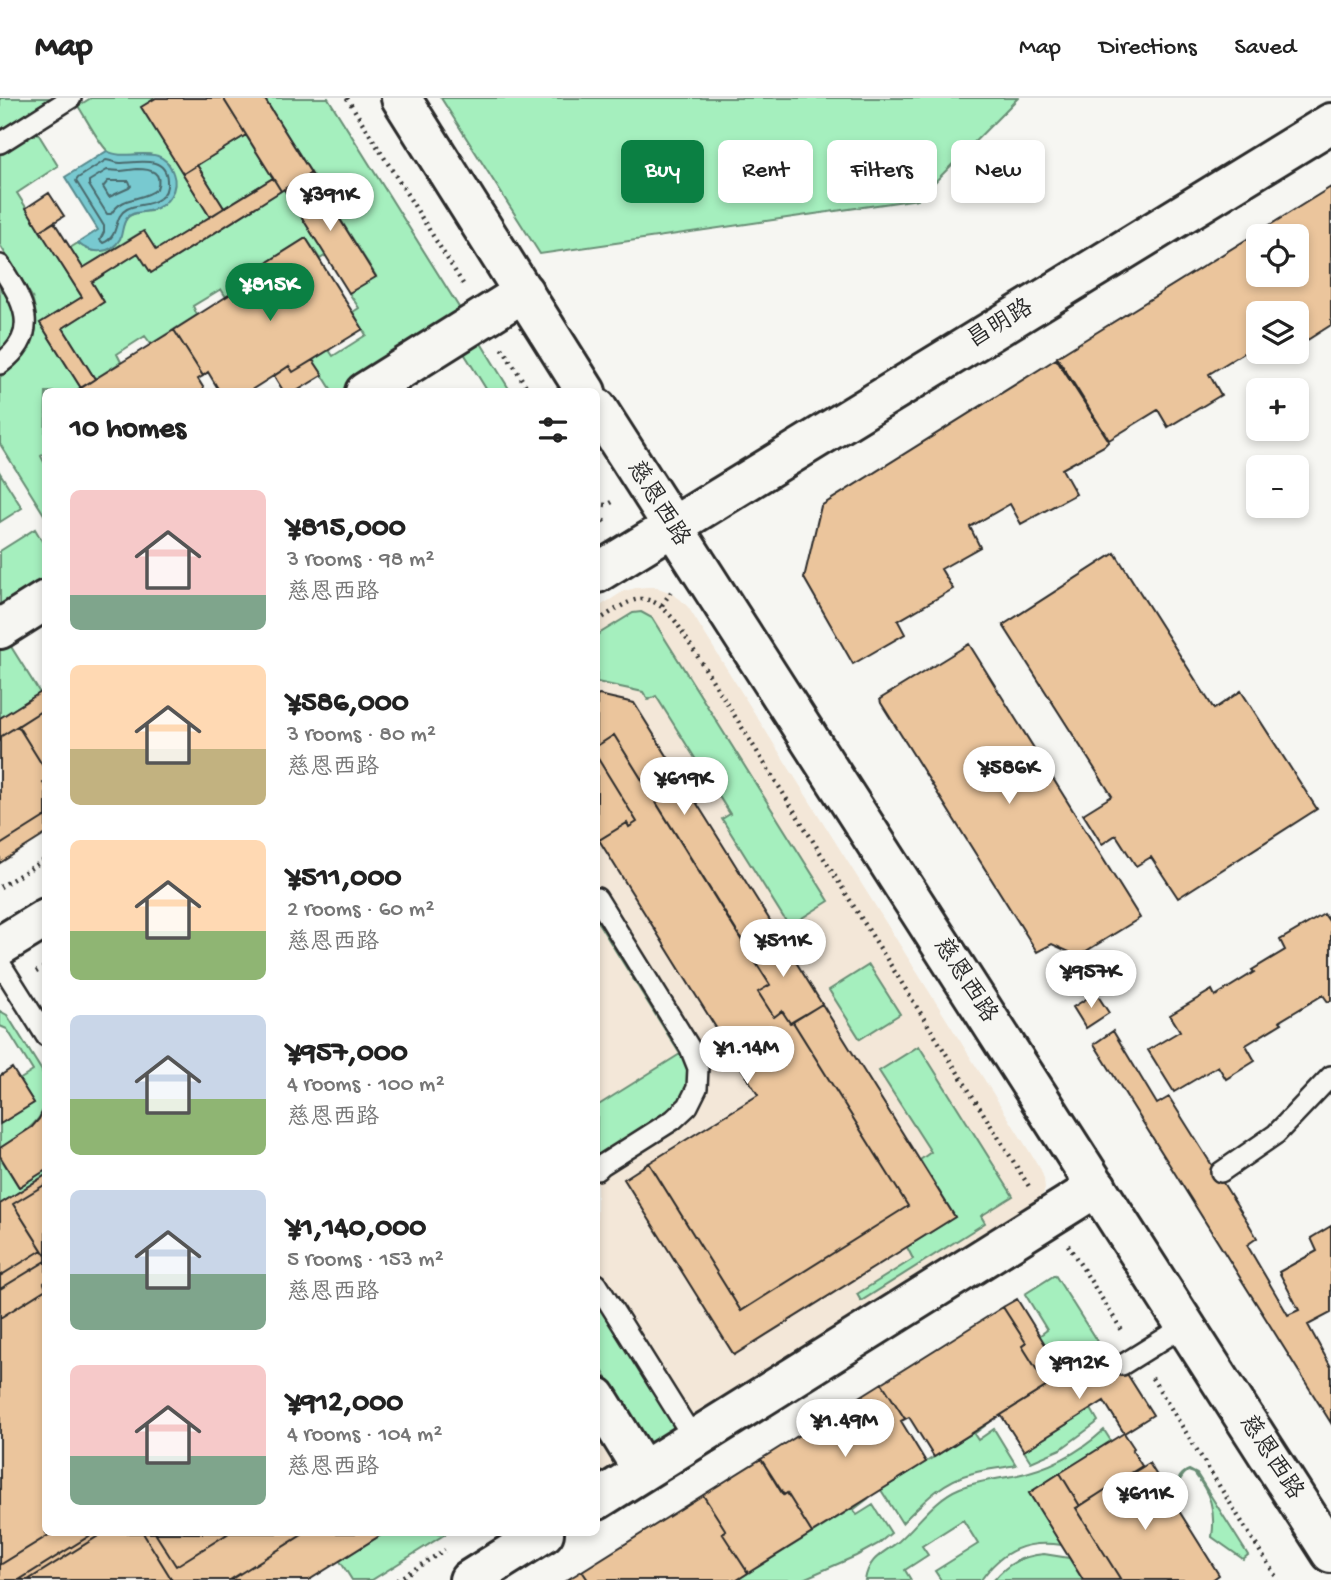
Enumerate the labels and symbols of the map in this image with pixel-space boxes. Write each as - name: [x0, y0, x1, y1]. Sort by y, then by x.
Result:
- pin: ¥391K: [281, 174, 379, 233]
- pin: ¥815K: [221, 264, 319, 323]
- street label: 昌明路: [962, 292, 1039, 356]
- street label: 慈恩西路: [619, 455, 696, 552]
- pin: ¥586K: [960, 746, 1058, 806]
- pin: ¥619K: [635, 758, 733, 817]
- pin: ¥511K: [734, 920, 832, 979]
- street label: 慈恩西路: [926, 932, 1004, 1029]
- pin: ¥957K: [1042, 950, 1140, 1010]
- pin: ¥1.14M: [690, 1026, 804, 1086]
- pin: ¥912K: [1030, 1342, 1128, 1401]
- pin: ¥1.49M: [788, 1400, 902, 1459]
- street label: 慈恩西路: [1232, 1409, 1310, 1506]
- pin: ¥611K: [1096, 1472, 1194, 1532]

